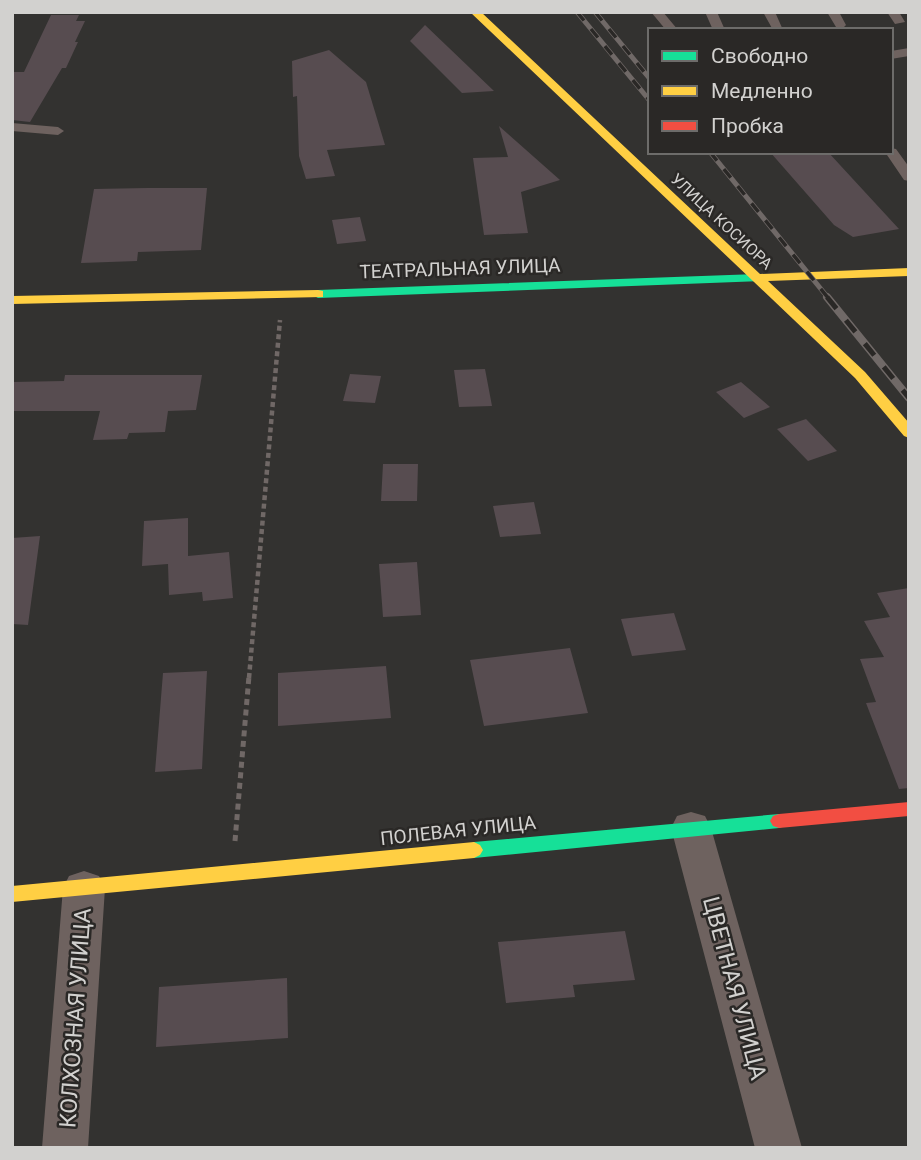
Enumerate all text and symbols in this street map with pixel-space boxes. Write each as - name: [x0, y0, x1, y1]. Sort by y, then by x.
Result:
- legend: [648, 28, 893, 154]
- text: Свободно: [711, 44, 808, 68]
- text: Медленно: [711, 79, 813, 103]
- text: Пробка: [711, 114, 784, 138]
- street label: УЛИЦА КОСИОРА: [667, 169, 777, 274]
- street label: ТЕАТРАЛЬНАЯ УЛИЦА: [359, 253, 562, 284]
- street label: ПОЛЕВАЯ УЛИЦА: [379, 811, 538, 850]
- street label: ЦВЕТНАЯ УЛИЦА: [697, 893, 772, 1083]
- street label: КОЛХОЗНАЯ УЛИЦА: [54, 907, 97, 1129]

